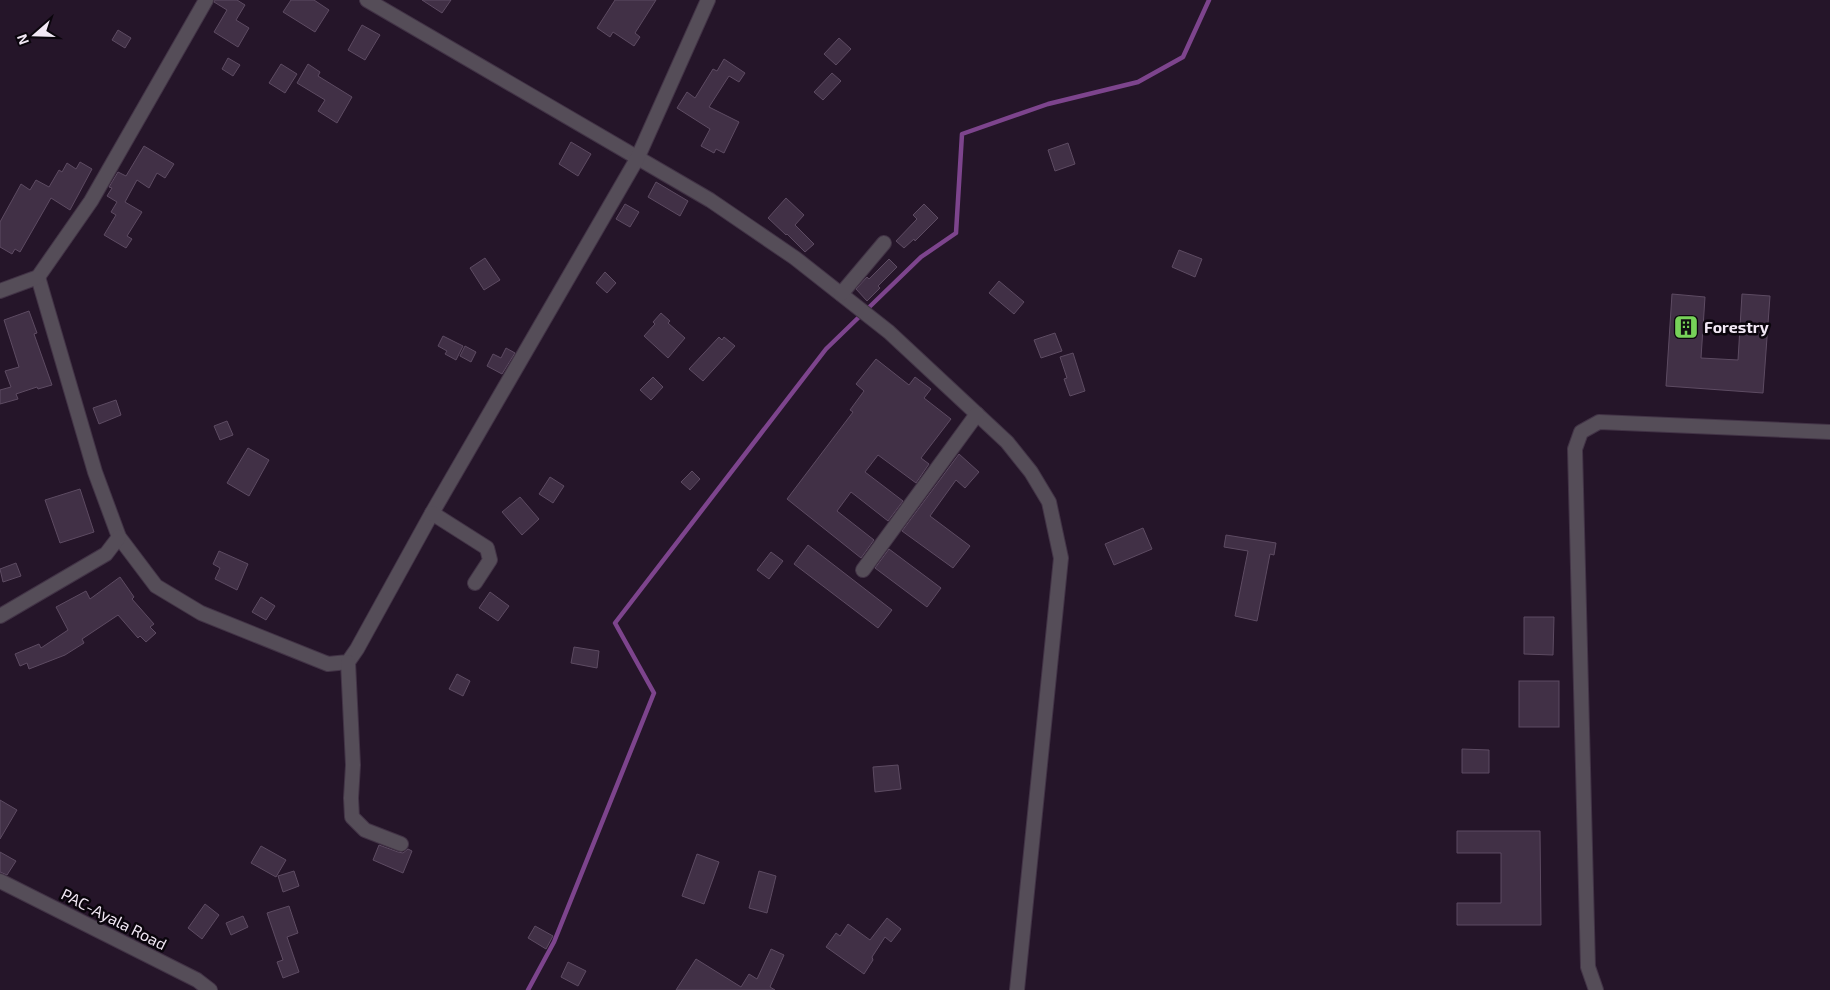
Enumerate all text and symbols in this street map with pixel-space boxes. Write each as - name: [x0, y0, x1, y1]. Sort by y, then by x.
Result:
- north arrow: [10, 10, 60, 60]
- text: N: [13, 32, 32, 47]
- building icon: Forestry: [1673, 314, 1699, 340]
- place label: Forestry: [1704, 317, 1769, 337]
- street label: PAC-Ayala Road: [58, 884, 170, 953]

